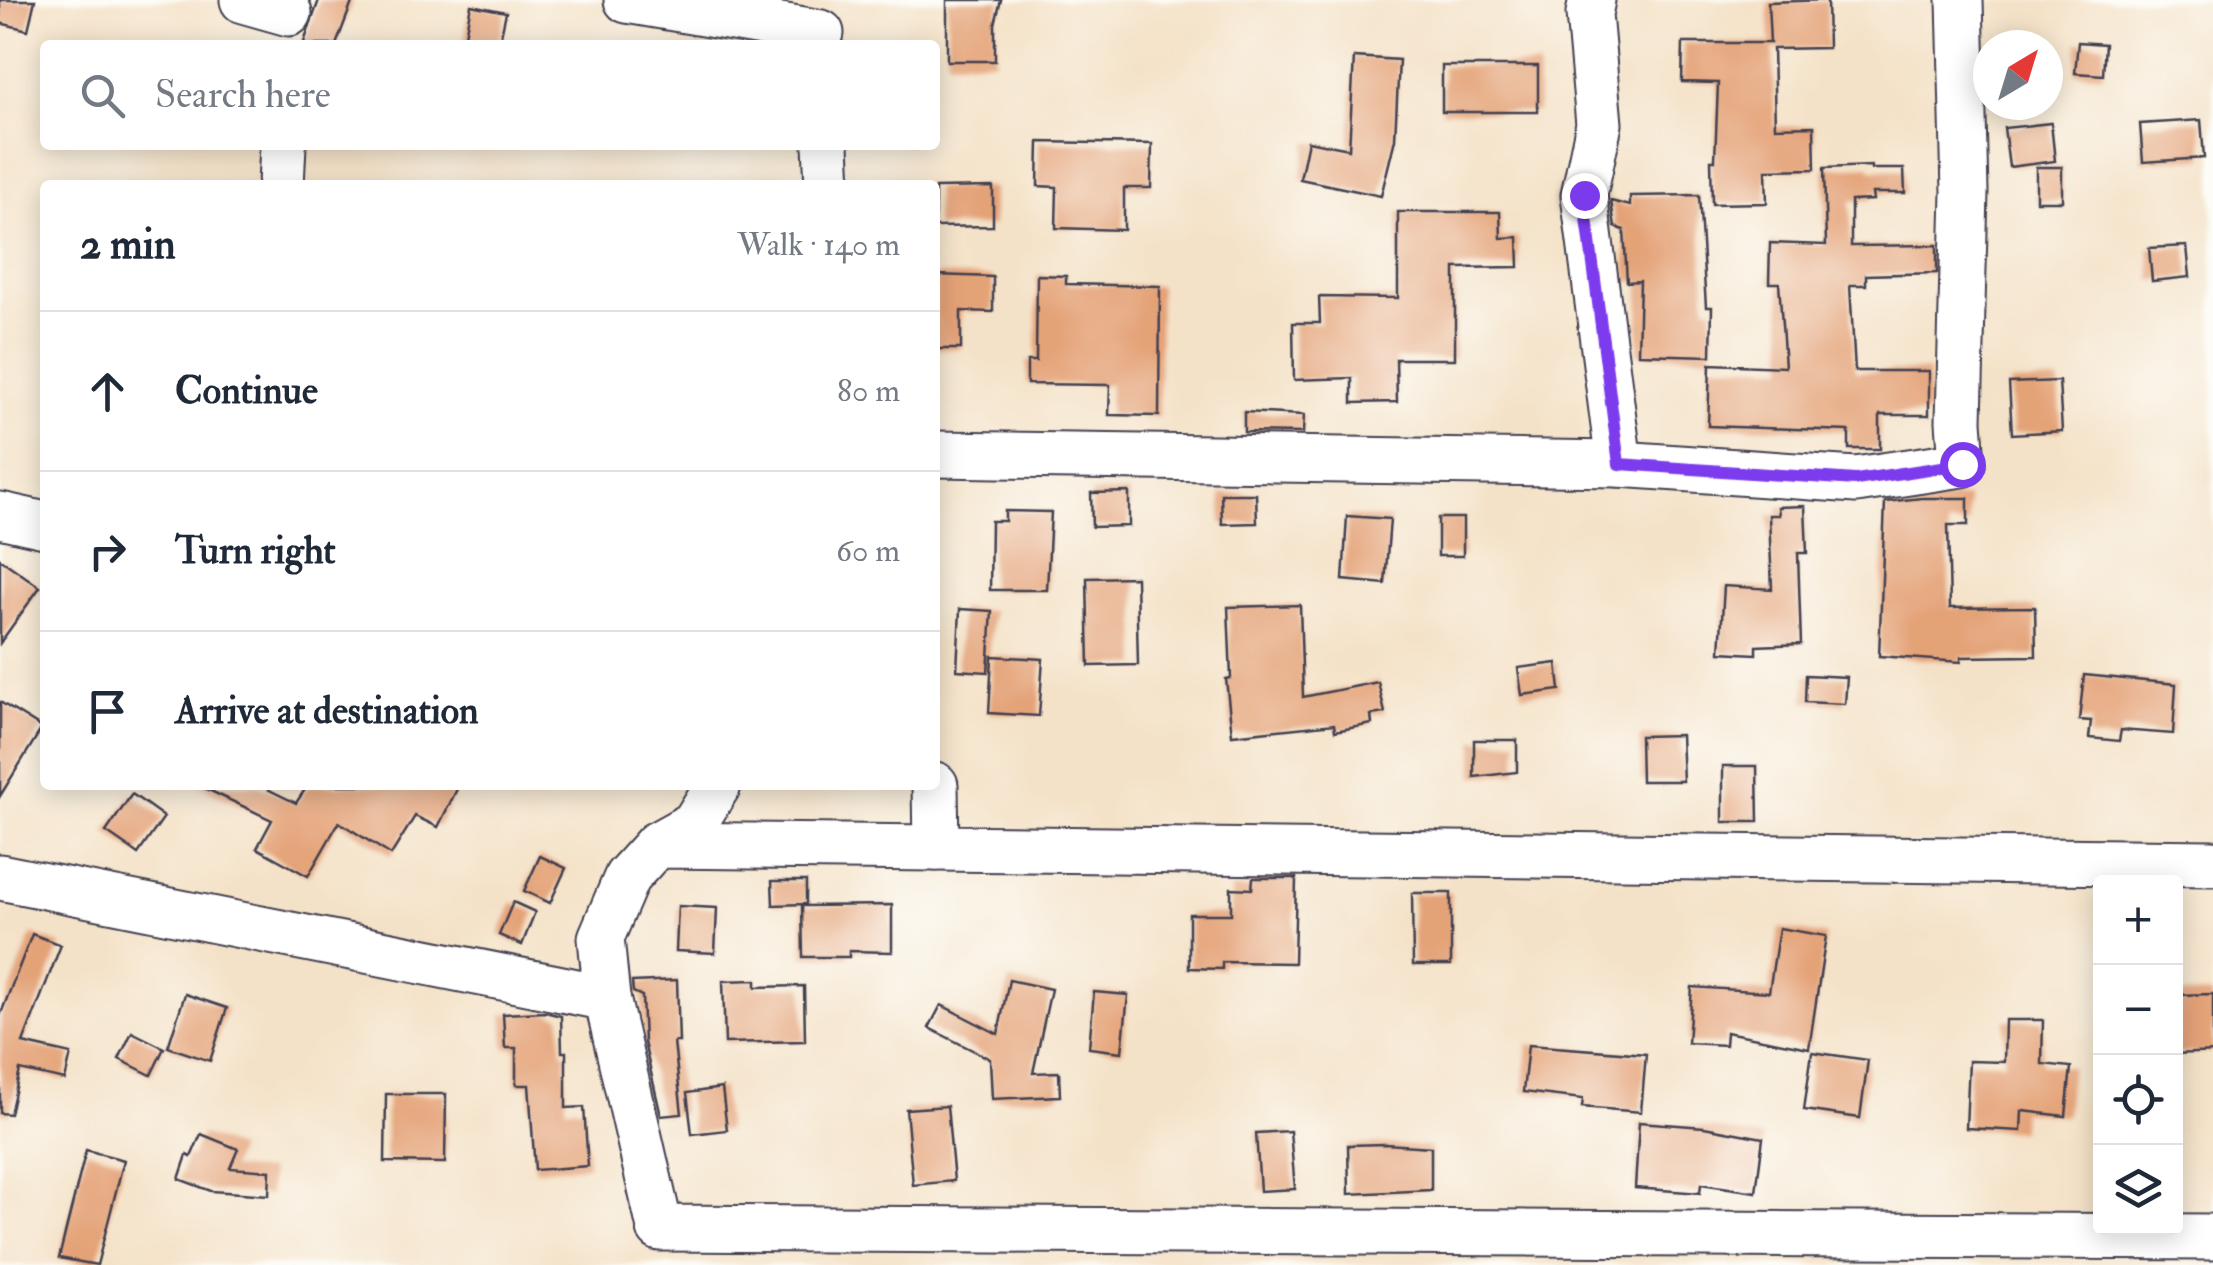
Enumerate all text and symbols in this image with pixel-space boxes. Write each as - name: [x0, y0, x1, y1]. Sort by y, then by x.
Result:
- north arrow: [1973, 30, 2063, 120]
- search box: [40, 40, 940, 150]
- icon: search: [75, 68, 130, 123]
- text: Search here: [155, 71, 331, 119]
- route end: [1562, 173, 1608, 219]
- text: 2 min: [80, 219, 176, 271]
- text: Walk · 140 m: [737, 225, 900, 265]
- icon: ahead: [80, 364, 135, 419]
- text: Continue: [175, 367, 318, 415]
- text: 80 m: [837, 371, 900, 411]
- route start: [1940, 442, 1986, 488]
- icon: right: [80, 524, 135, 579]
- text: Turn right: [175, 527, 336, 575]
- text: 60 m: [836, 531, 900, 571]
- icon: arrive: [80, 684, 135, 739]
- text: Arrive at destination: [175, 687, 479, 735]
- map controls: [2093, 875, 2183, 1235]
- button: +: [2093, 875, 2183, 965]
- button: −: [2093, 965, 2183, 1055]
- button: locate: [2093, 1055, 2183, 1145]
- button: layers: [2093, 1145, 2183, 1235]

